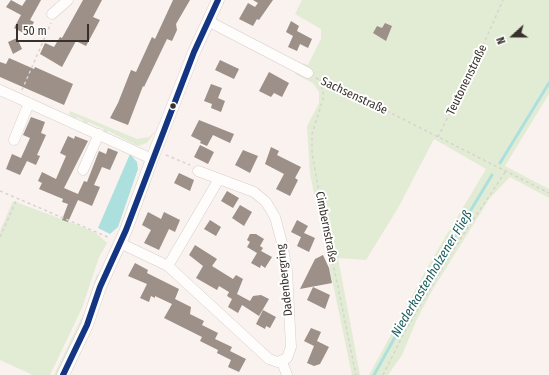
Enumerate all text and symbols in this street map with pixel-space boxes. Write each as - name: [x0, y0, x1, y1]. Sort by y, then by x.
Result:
- scale bar: [18, 16, 91, 42]
- north arrow: [493, 16, 533, 56]
- text: 50 m: [23, 24, 47, 38]
- text: N: [494, 35, 509, 46]
- street label: Teutonenstraße: [444, 42, 490, 118]
- street label: Sachsenstraße: [318, 74, 390, 118]
- unlabelled marker: [168, 101, 178, 111]
- street label: Cimbernstraße: [312, 190, 340, 264]
- water label: Niederkastenholzener Fließ: [388, 208, 476, 340]
- street label: Dadenbergring: [274, 243, 296, 317]

